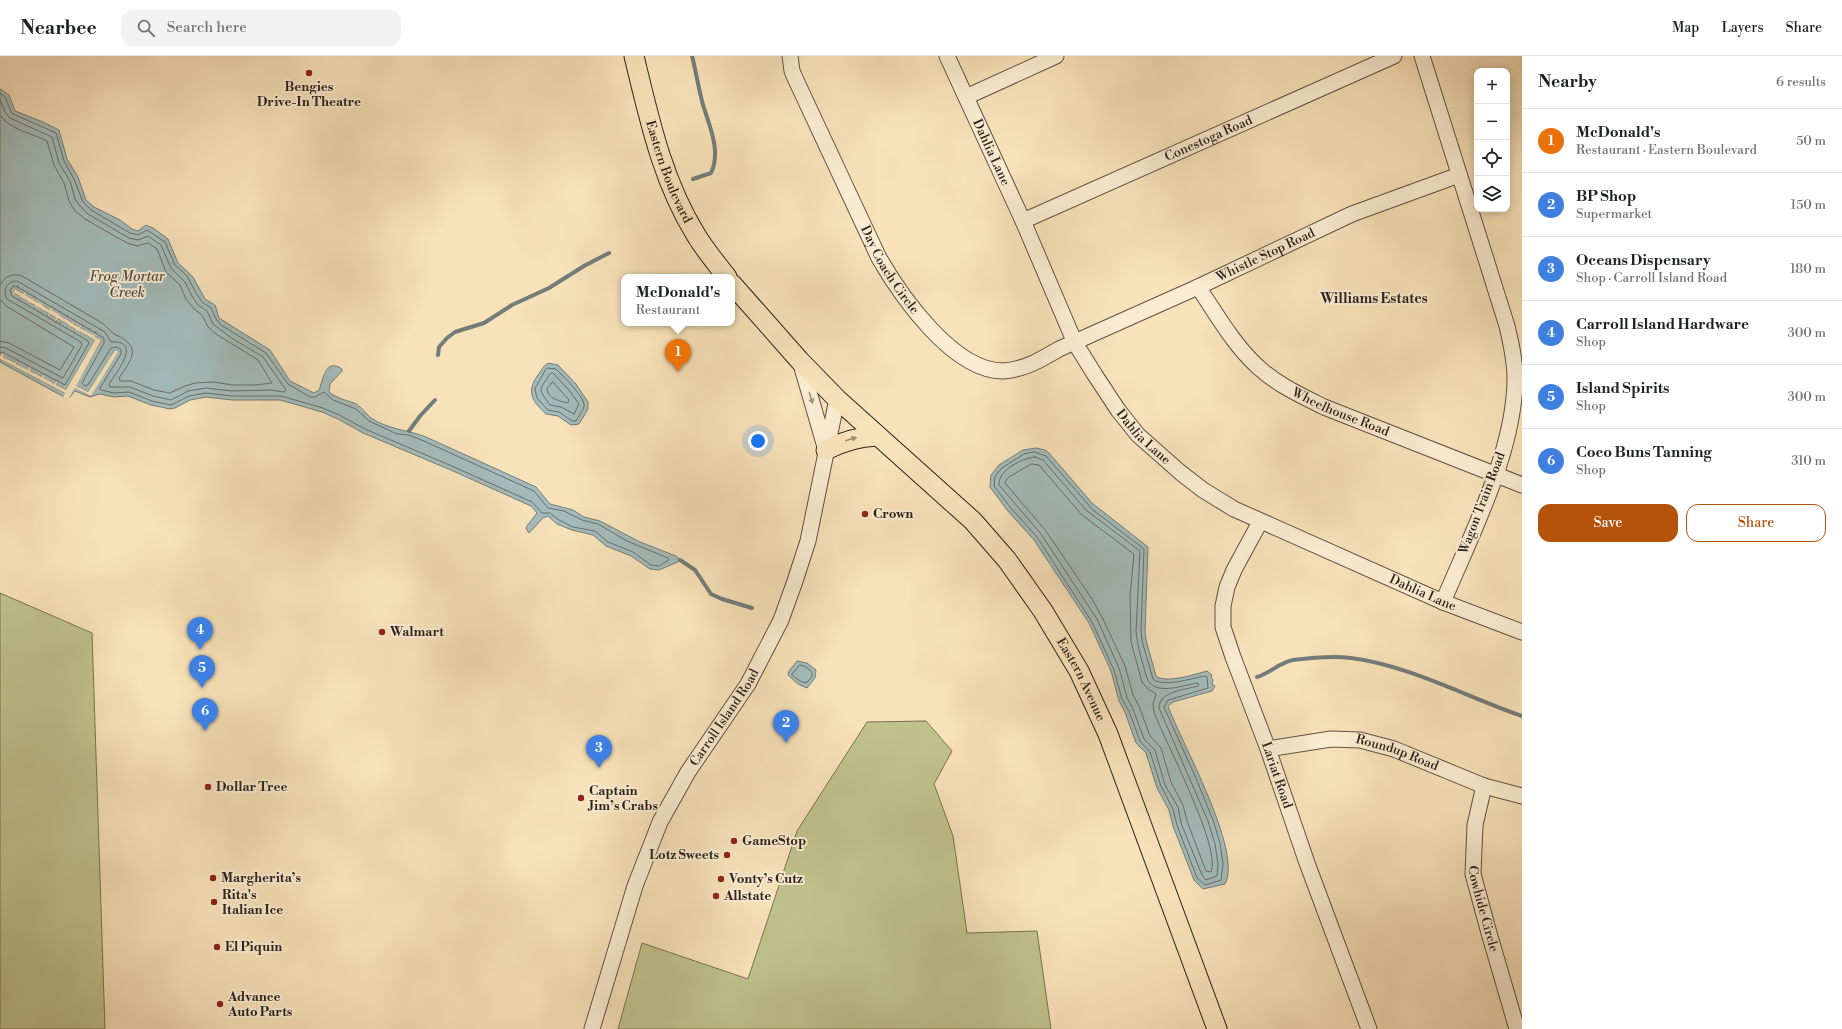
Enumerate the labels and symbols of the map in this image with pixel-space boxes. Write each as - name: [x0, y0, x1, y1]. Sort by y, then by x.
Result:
- marker: Bengies Drive-In Theatre: [304, 68, 314, 78]
- place label: Bengies Drive-In Theatre: [257, 79, 361, 110]
- street label: Conestoga Road: [1162, 112, 1255, 165]
- street label: Dahlia Lane: [969, 117, 1014, 188]
- street label: Eastern Boulevard: [642, 119, 696, 226]
- street label: Day Coach Circle: [857, 223, 923, 318]
- street label: Whistle Stop Road: [1213, 224, 1318, 286]
- water label: Frog Mortar Creek: [89, 268, 166, 302]
- district label: Williams Estates: [1319, 290, 1428, 308]
- pin: 1: [665, 339, 691, 372]
- street label: Wheelhouse Road: [1288, 384, 1392, 440]
- one-way arrow: [809, 393, 815, 405]
- street label: Dahlia Lane: [1113, 406, 1174, 468]
- your location: [748, 431, 768, 451]
- one-way arrow: [845, 436, 857, 442]
- street label: Wagon Train Road: [1455, 449, 1509, 557]
- place label: Crown: [873, 506, 913, 522]
- marker: Crown: [860, 509, 870, 519]
- street label: Dahlia Lane: [1387, 571, 1459, 614]
- pin: 4: [187, 617, 213, 650]
- place label: Walmart: [389, 624, 444, 640]
- marker: Walmart: [377, 627, 387, 637]
- street label: Eastern Avenue: [1053, 635, 1109, 724]
- pin: 5: [189, 655, 215, 688]
- street label: Carroll Island Road: [686, 666, 763, 769]
- pin: 6: [192, 698, 218, 731]
- pin: 2: [773, 710, 799, 743]
- street label: Roundup Road: [1354, 731, 1441, 775]
- pin: 3: [586, 735, 612, 768]
- street label: Lariat Road: [1258, 739, 1296, 811]
- place label: Dollar Tree: [216, 779, 288, 795]
- marker: Dollar Tree: [203, 782, 213, 792]
- place label: Captain Jim’s Crabs: [587, 783, 658, 814]
- marker: Captain Jim’s Crabs: [576, 793, 586, 803]
- place label: GameStop: [742, 833, 806, 849]
- marker: GameStop: [729, 836, 739, 846]
- place label: Lotz Sweets: [649, 847, 719, 863]
- marker: Lotz Sweets: [722, 850, 732, 860]
- street label: Cowhide Circle: [1465, 865, 1502, 954]
- place label: Margherita’s: [221, 870, 301, 886]
- place label: Vonty’s Cutz: [728, 871, 803, 887]
- marker: Margherita’s: [208, 873, 218, 883]
- marker: Vonty’s Cutz: [716, 874, 726, 884]
- place label: Rita's Italian Ice: [222, 887, 283, 918]
- place label: Allstate: [723, 888, 771, 904]
- marker: Allstate: [711, 891, 721, 901]
- marker: Rita's Italian Ice: [209, 897, 219, 907]
- place label: El Piquin: [225, 939, 282, 955]
- marker: El Piquin: [212, 942, 222, 952]
- place label: Advance Auto Parts: [227, 989, 293, 1020]
- marker: Advance Auto Parts: [215, 999, 225, 1009]

